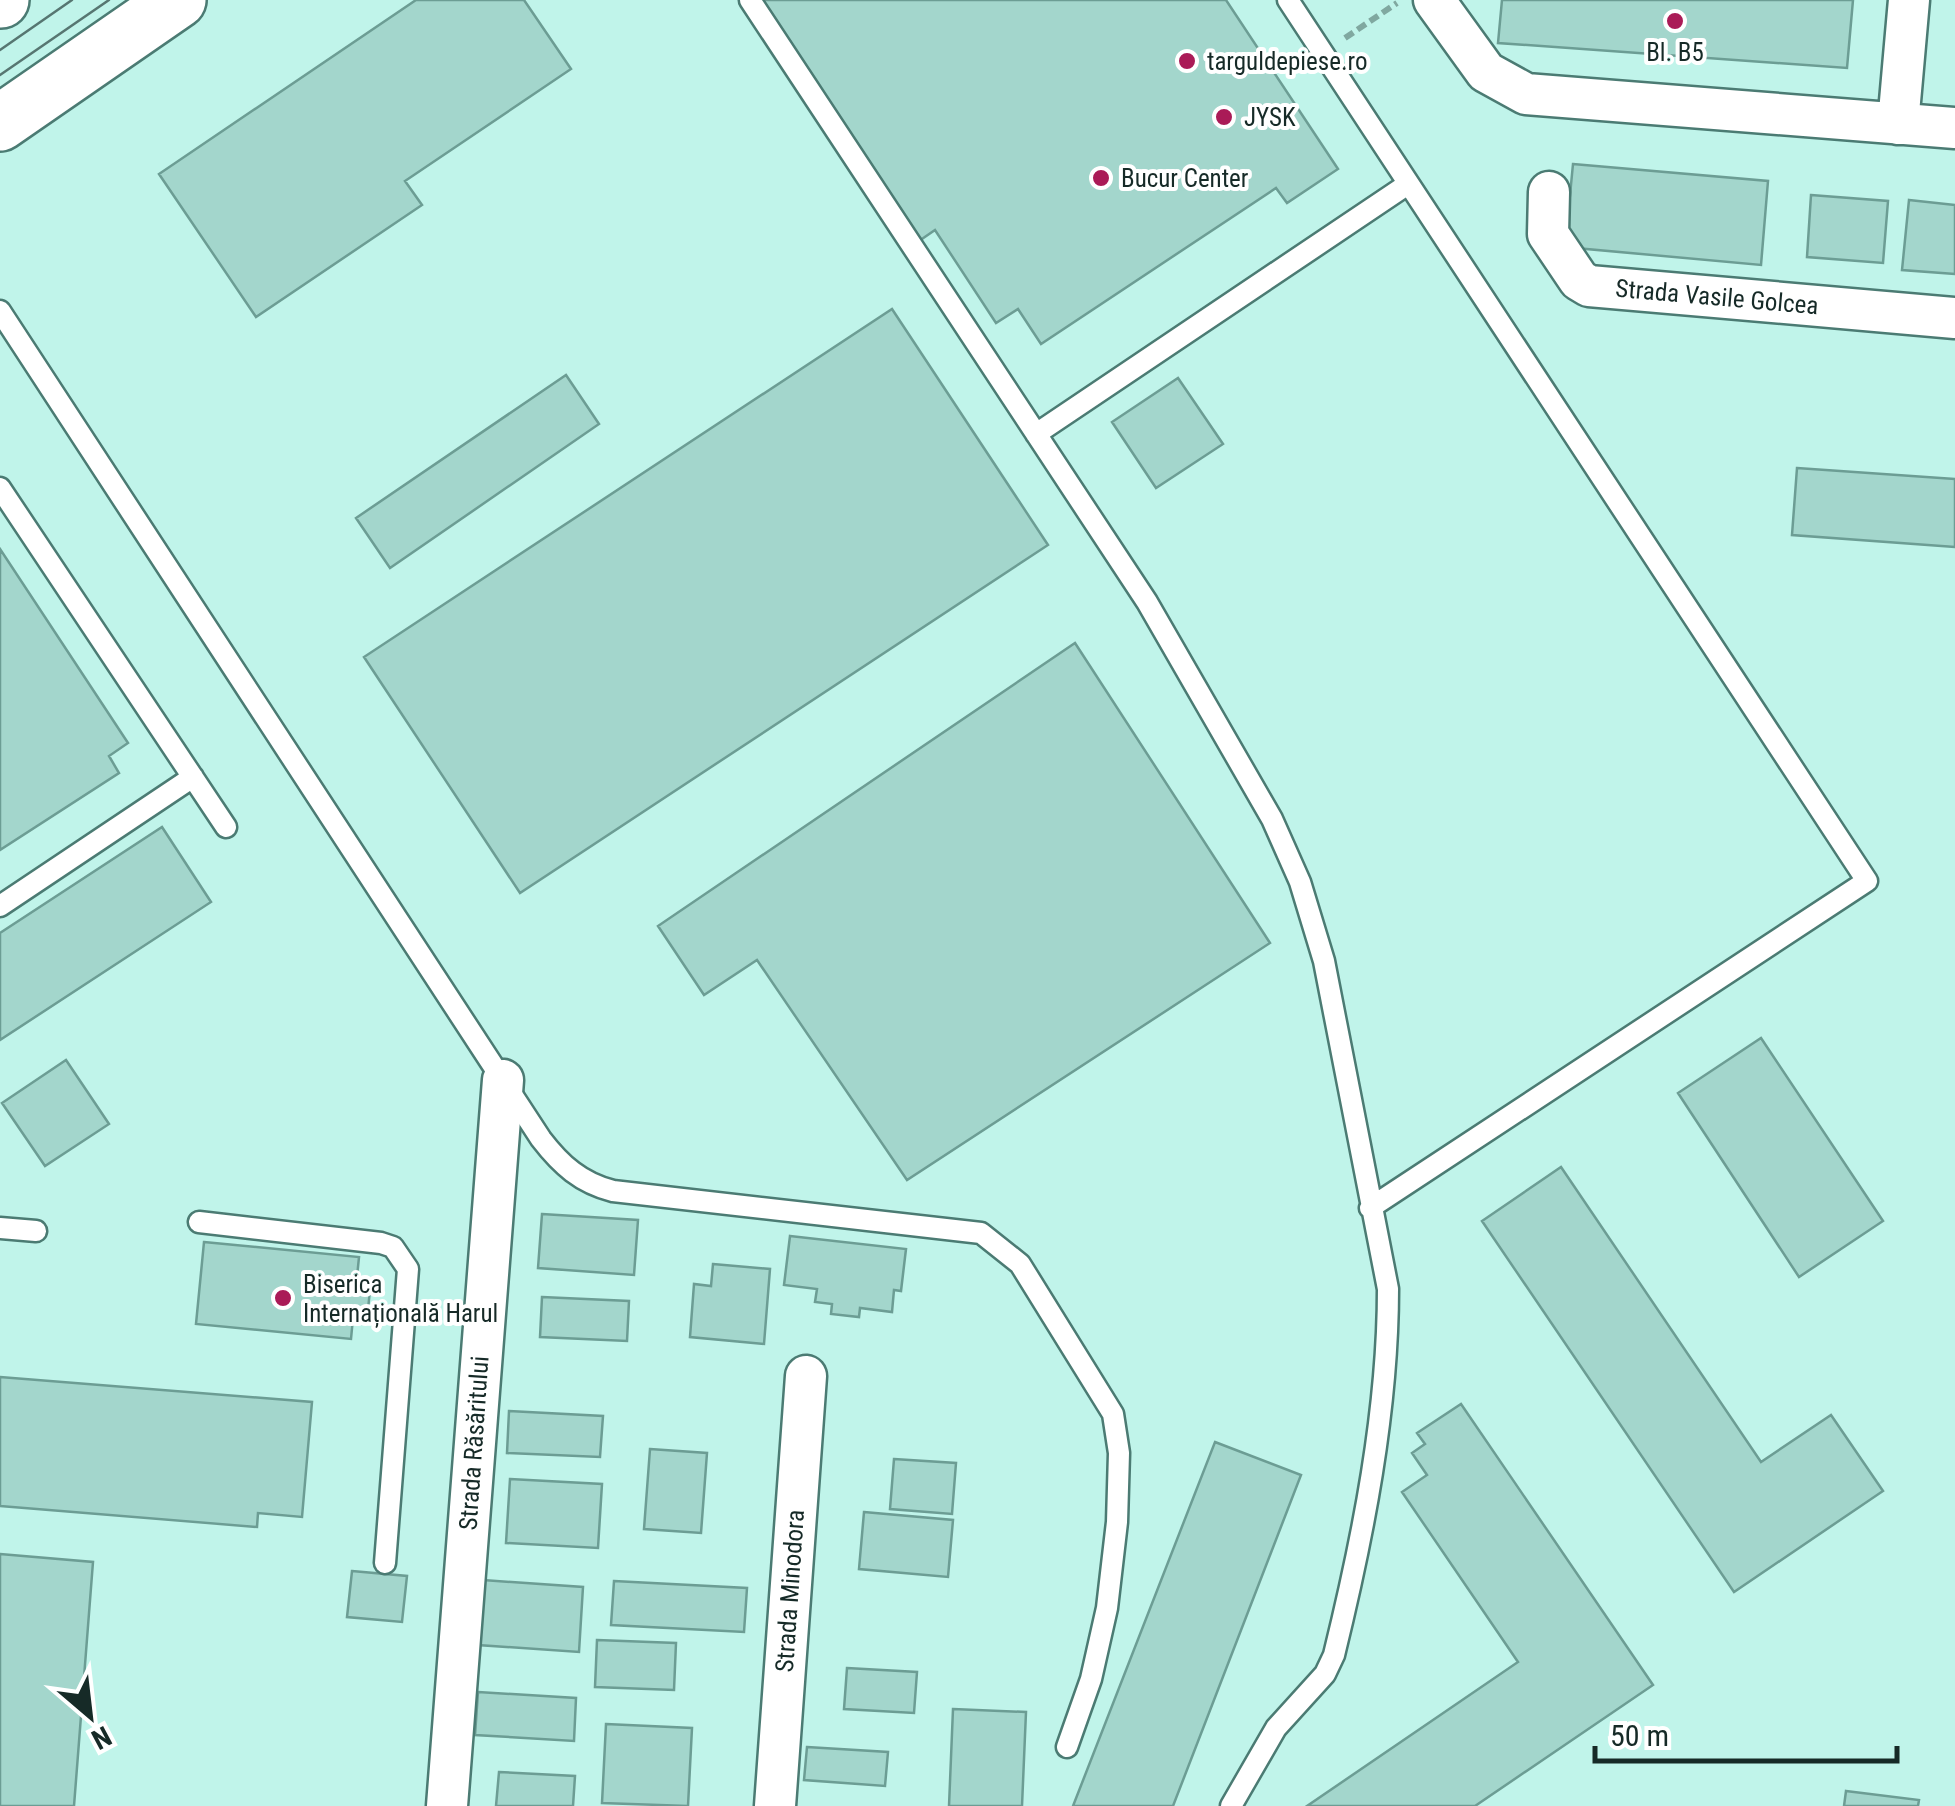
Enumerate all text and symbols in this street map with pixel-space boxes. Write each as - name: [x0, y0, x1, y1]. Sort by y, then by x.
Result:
- marker: Bl. B5: [1664, 10, 1686, 32]
- place label: Bl. B5: [1646, 38, 1704, 67]
- place label: targuldepiese.ro: [1207, 47, 1367, 76]
- marker: targuldepiese.ro: [1176, 50, 1198, 72]
- place label: JYSK: [1244, 103, 1296, 132]
- marker: JYSK: [1213, 106, 1235, 128]
- place label: Bucur Center: [1121, 164, 1249, 193]
- marker: Bucur Center: [1090, 167, 1112, 189]
- street label: Strada Vasile Golcea: [1614, 274, 1820, 320]
- place label: Biserica Internațională Harul: [303, 1270, 498, 1329]
- marker: Biserica Internațională Harul: [272, 1287, 294, 1309]
- street label: Strada Răsăritului: [453, 1355, 495, 1531]
- street label: Strada Minodora: [770, 1509, 810, 1673]
- north arrow: [40, 1666, 140, 1766]
- scale bar: [1595, 1701, 1898, 1763]
- text: 50 m: [1610, 1718, 1669, 1753]
- text: N: [86, 1719, 117, 1756]

